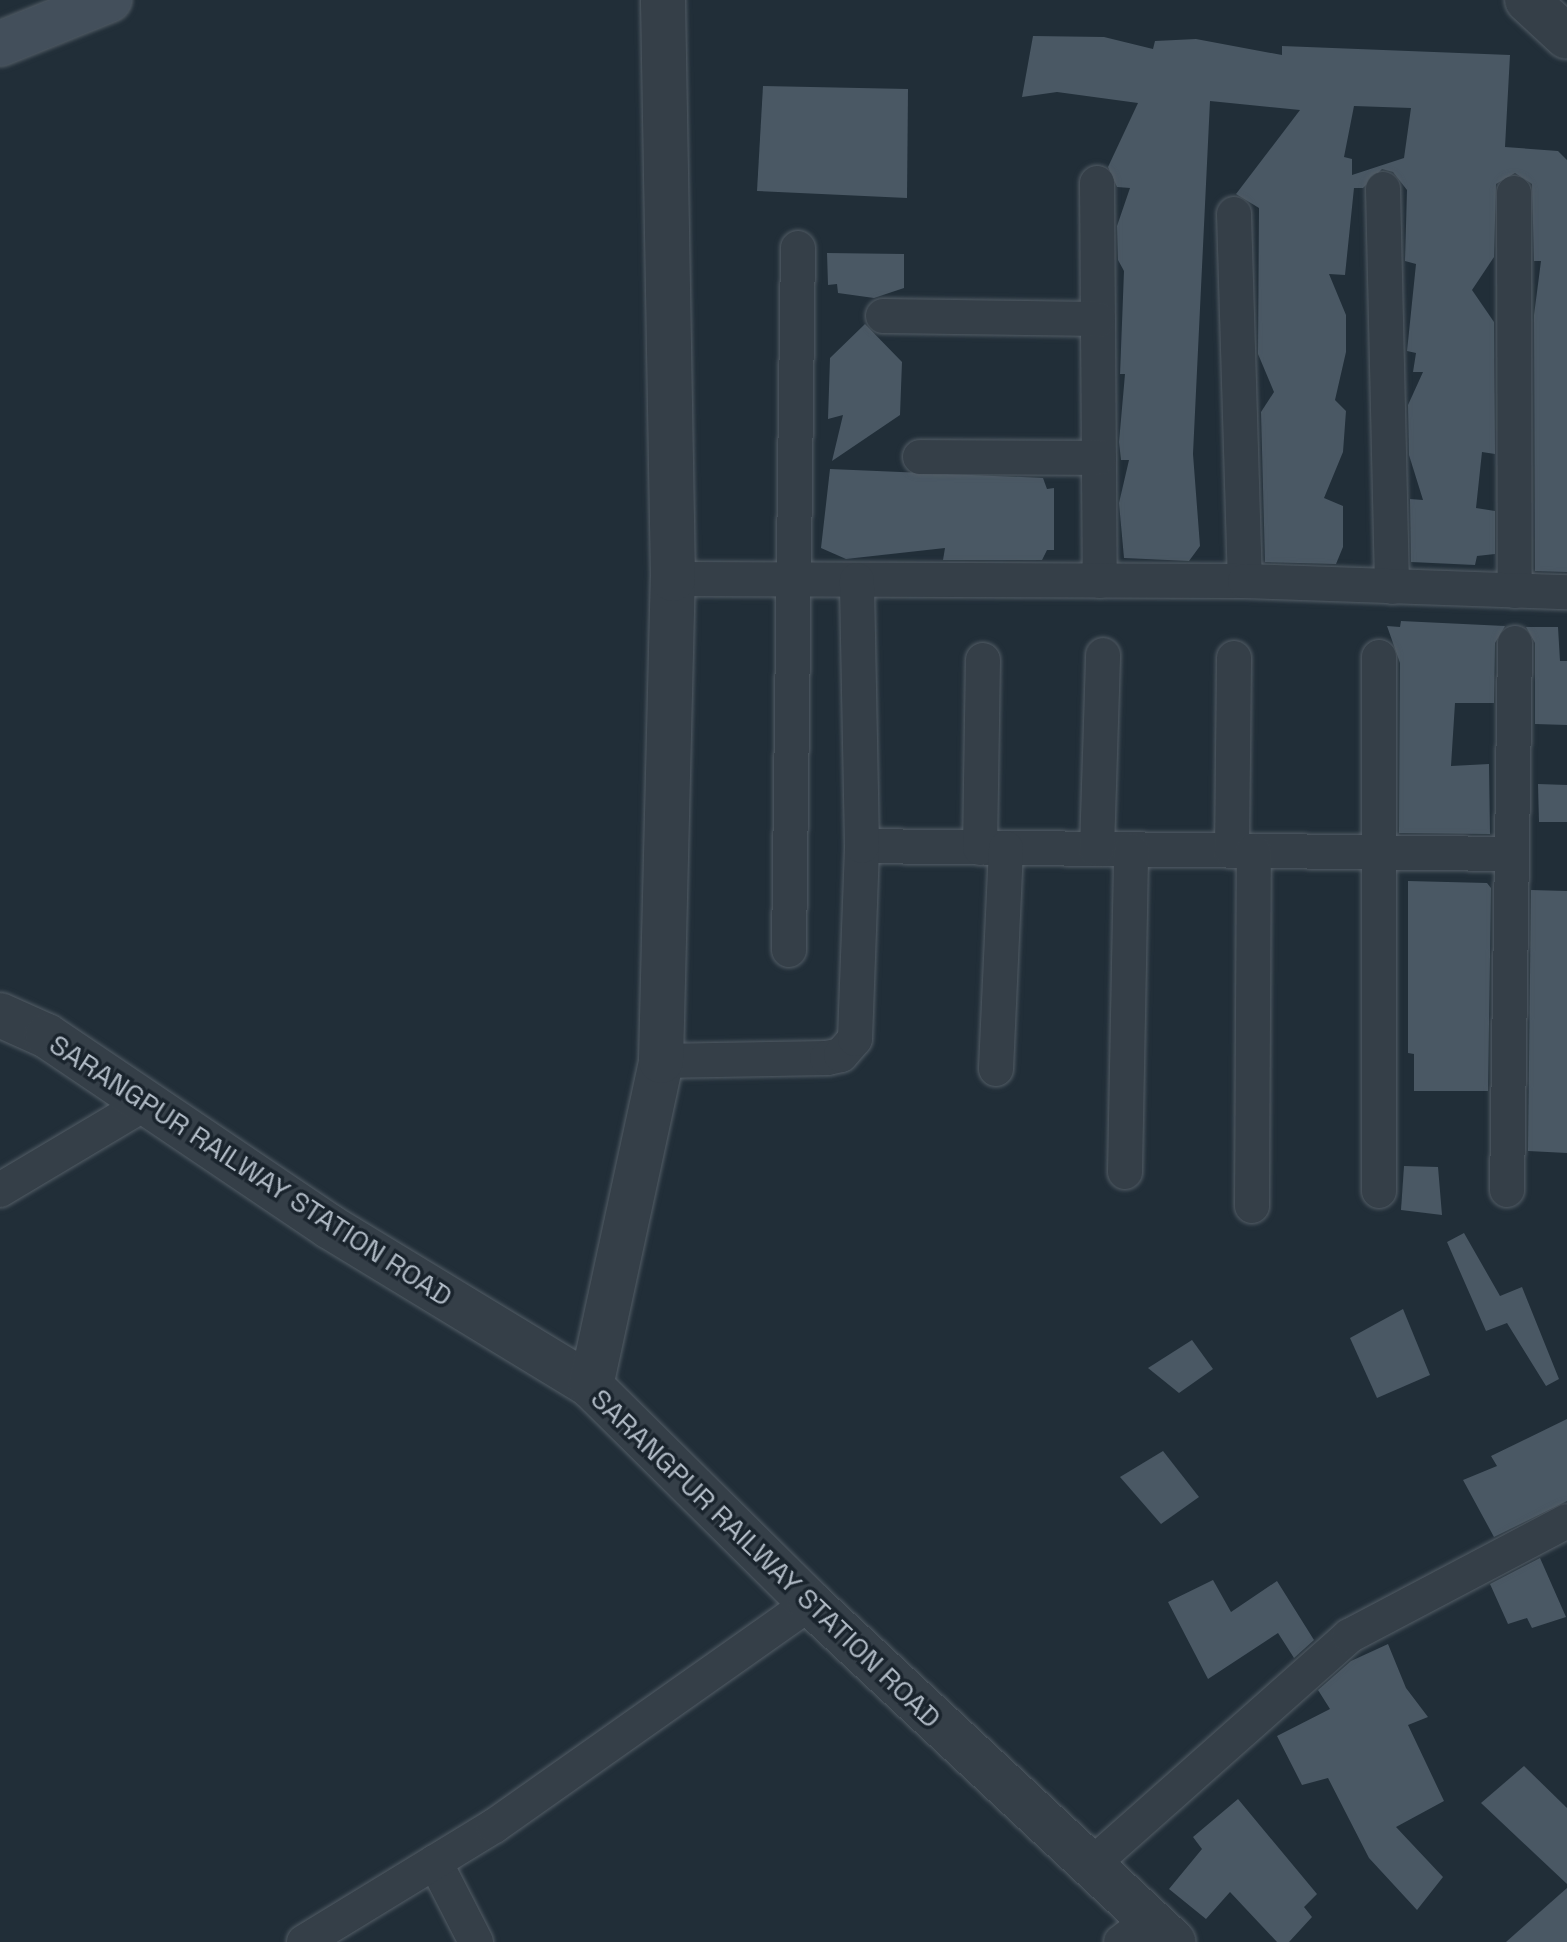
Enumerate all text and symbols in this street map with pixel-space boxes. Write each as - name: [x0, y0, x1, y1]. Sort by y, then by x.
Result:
- street label: SARANGPUR RAILWAY STATION ROAD: [43, 1027, 459, 1313]
- street label: SARANGPUR RAILWAY STATION ROAD: [584, 1381, 948, 1735]

